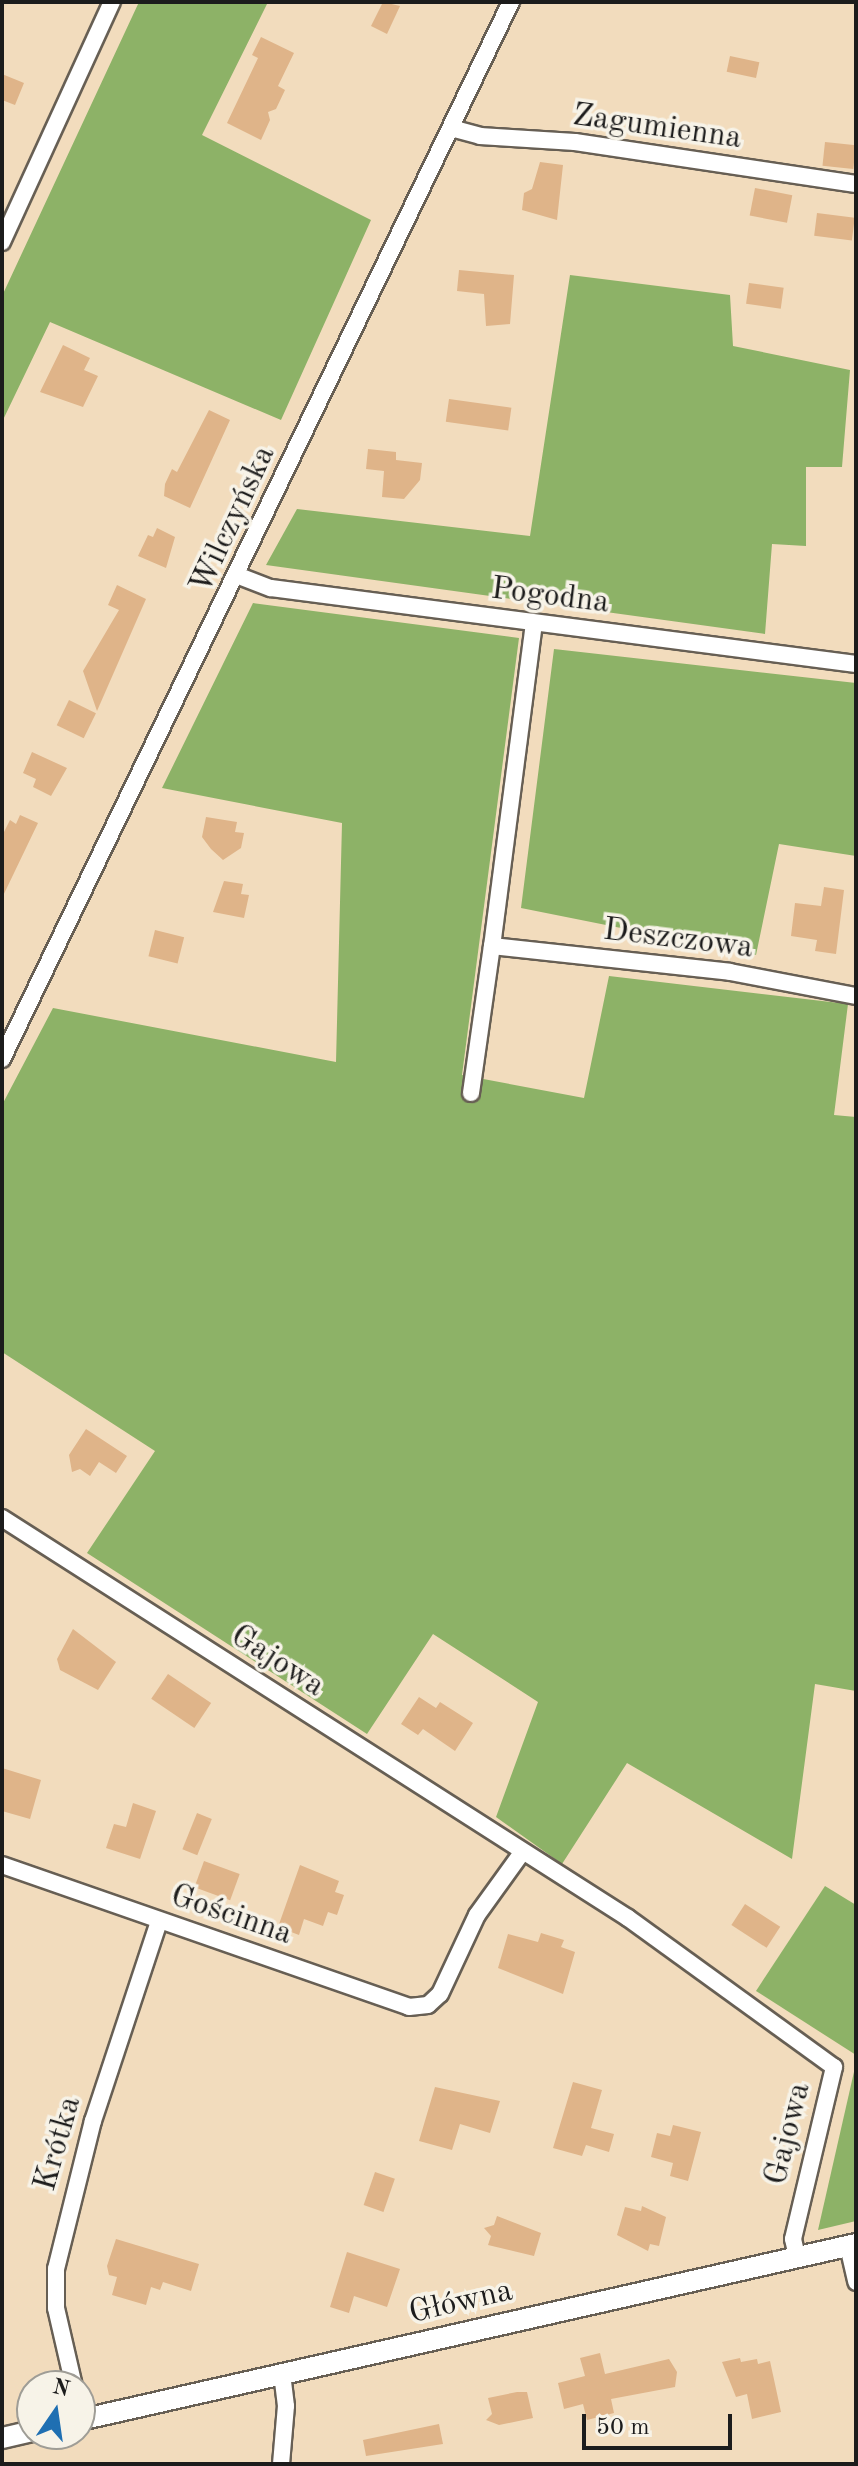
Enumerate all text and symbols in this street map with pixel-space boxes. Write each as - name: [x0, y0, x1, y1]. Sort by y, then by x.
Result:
- street label: Zagumienna: [570, 97, 744, 159]
- street label: Wilczyńska: [183, 440, 285, 600]
- street label: Pogodna: [489, 571, 611, 623]
- street label: Deszczowa: [601, 912, 755, 968]
- street label: Gajowa: [223, 1618, 331, 1706]
- street label: Gościnna: [165, 1877, 297, 1955]
- street label: Gajowa: [758, 2079, 820, 2189]
- street label: Krótka: [27, 2092, 91, 2196]
- street label: Główna: [405, 2272, 517, 2334]
- north arrow: [16, 2370, 96, 2450]
- text: N: [50, 2376, 72, 2401]
- scale bar: [586, 2398, 736, 2448]
- text: 50 m: [596, 2416, 650, 2440]

